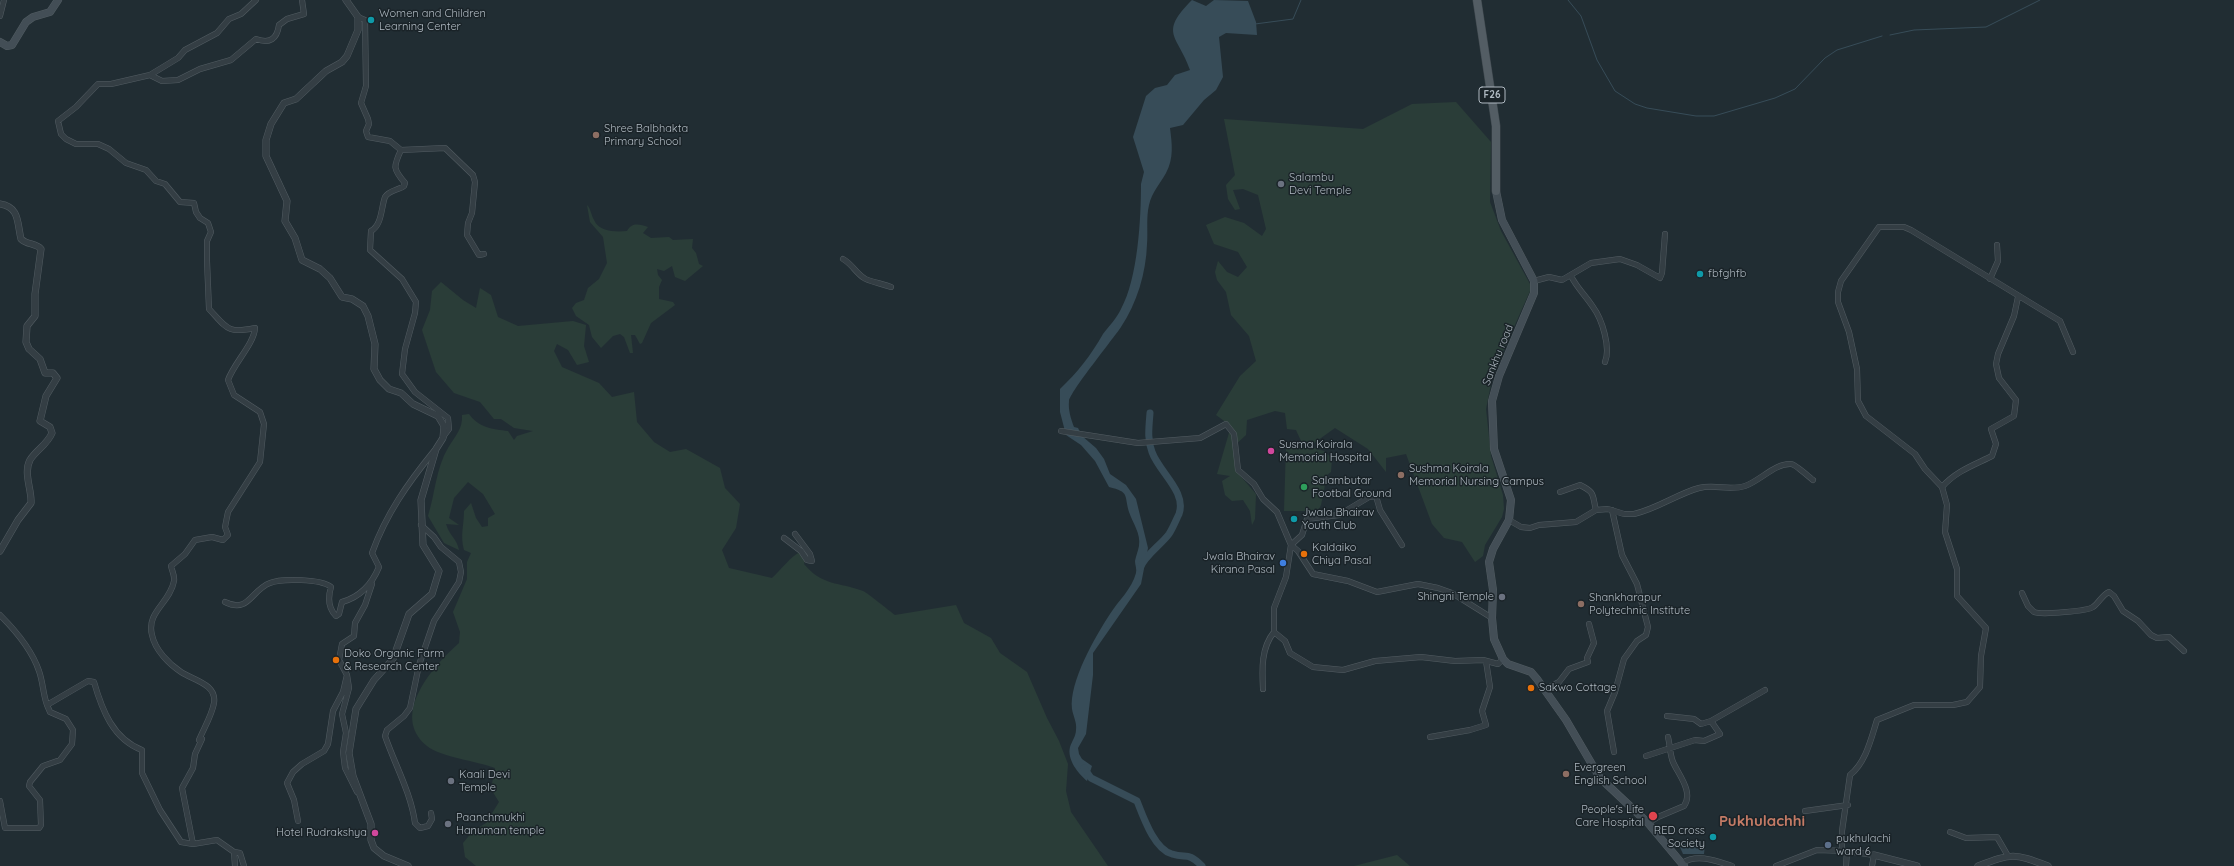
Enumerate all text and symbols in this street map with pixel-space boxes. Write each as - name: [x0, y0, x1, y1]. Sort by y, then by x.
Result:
- place label: Women and Children Learning Center: [379, 7, 486, 33]
- marker: Women and Children Learning Center: [366, 15, 376, 25]
- road number: F26: [1479, 87, 1505, 103]
- place label: Shree Balbhakta Primary School: [604, 122, 688, 148]
- marker: Shree Balbhakta Primary School: [591, 130, 601, 140]
- place label: Salambu Devi Temple: [1289, 171, 1351, 197]
- marker: Salambu Devi Temple: [1276, 179, 1286, 189]
- place label: fbfghfb: [1708, 267, 1746, 281]
- marker: fbfghfb: [1695, 269, 1705, 279]
- street label: Sankhu road: [1480, 323, 1516, 387]
- place label: Susma Koirala Memorial Hospital: [1279, 438, 1371, 464]
- marker: Susma Koirala Memorial Hospital: [1266, 446, 1276, 456]
- place label: Sushma Koirala Memorial Nursing Campus: [1409, 462, 1544, 488]
- marker: Sushma Koirala Memorial Nursing Campus: [1396, 470, 1406, 480]
- place label: Salambutar Footbal Ground: [1312, 474, 1392, 500]
- marker: Salambutar Footbal Ground: [1299, 482, 1309, 492]
- place label: Jwala Bhairav Youth Club: [1302, 506, 1374, 532]
- marker: Jwala Bhairav Youth Club: [1289, 514, 1299, 524]
- place label: Kaldaiko Chiya Pasal: [1312, 541, 1371, 567]
- marker: Kaldaiko Chiya Pasal: [1299, 549, 1309, 559]
- place label: Jwala Bhairav Kirana Pasal: [1203, 550, 1275, 576]
- marker: Jwala Bhairav Kirana Pasal: [1278, 558, 1288, 568]
- place label: Shingni Temple: [1417, 590, 1494, 604]
- place label: Shankharapur Polytechnic Institute: [1589, 591, 1690, 617]
- marker: Shingni Temple: [1497, 592, 1507, 602]
- marker: Shankharapur Polytechnic Institute: [1576, 599, 1586, 609]
- place label: Doko Organic Farm & Research Center: [344, 647, 444, 673]
- marker: Doko Organic Farm & Research Center: [331, 655, 341, 665]
- place label: Sakwo Cottage: [1539, 681, 1616, 695]
- marker: Sakwo Cottage: [1526, 683, 1536, 693]
- place label: Evergreen English School: [1574, 761, 1647, 787]
- place label: Kaali Devi Temple: [459, 768, 510, 794]
- marker: Evergreen English School: [1561, 769, 1571, 779]
- marker: Kaali Devi Temple: [446, 776, 456, 786]
- place label: People's Life Care Hospital: [1575, 803, 1644, 829]
- marker: People's Life Care Hospital: [1647, 810, 1659, 822]
- place label: Paanchmukhi Hanuman temple: [456, 811, 544, 837]
- district label: Pukhulachhi: [1719, 812, 1805, 830]
- marker: Paanchmukhi Hanuman temple: [443, 819, 453, 829]
- place label: RED cross Society: [1654, 824, 1705, 850]
- place label: Hotel Rudrakshya: [276, 826, 367, 840]
- marker: Hotel Rudrakshya: [370, 828, 380, 838]
- marker: RED cross Society: [1708, 832, 1718, 842]
- place label: pukhulachi ward 6: [1836, 832, 1891, 858]
- marker: pukhulachi ward 6: [1823, 840, 1833, 850]

